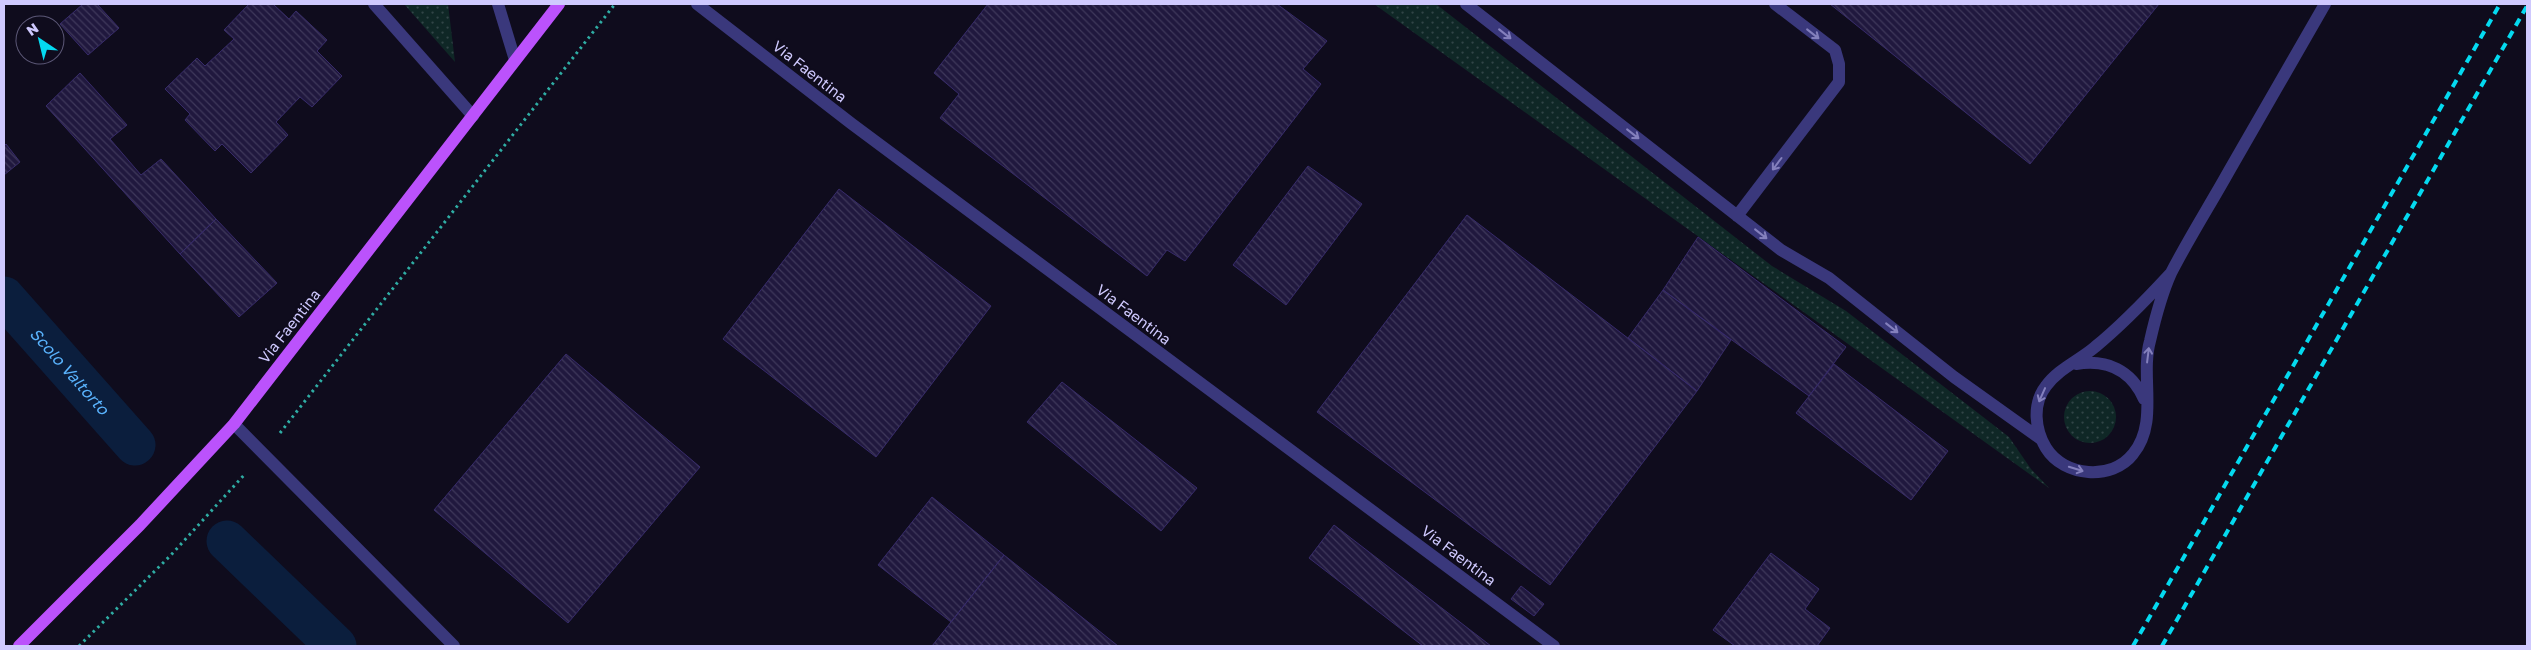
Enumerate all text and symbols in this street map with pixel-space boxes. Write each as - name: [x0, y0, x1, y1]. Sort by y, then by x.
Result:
- north arrow: [15, 15, 65, 65]
- text: N: [23, 19, 41, 39]
- one-way arrow: [1498, 28, 1511, 39]
- one-way arrow: [1806, 28, 1819, 39]
- street label: Via Faentina: [769, 37, 851, 105]
- one-way arrow: [1626, 128, 1639, 139]
- one-way arrow: [1772, 157, 1782, 171]
- one-way arrow: [1754, 229, 1768, 239]
- street label: Via Faentina: [1093, 280, 1175, 348]
- street label: Via Faentina: [255, 285, 323, 367]
- one-way arrow: [1886, 323, 1899, 334]
- water label: Scolo Valtorto: [26, 324, 114, 420]
- one-way arrow: [2143, 348, 2153, 364]
- one-way arrow: [2036, 387, 2046, 402]
- one-way arrow: [2068, 465, 2084, 475]
- street label: Via Faentina: [1418, 521, 1500, 589]

